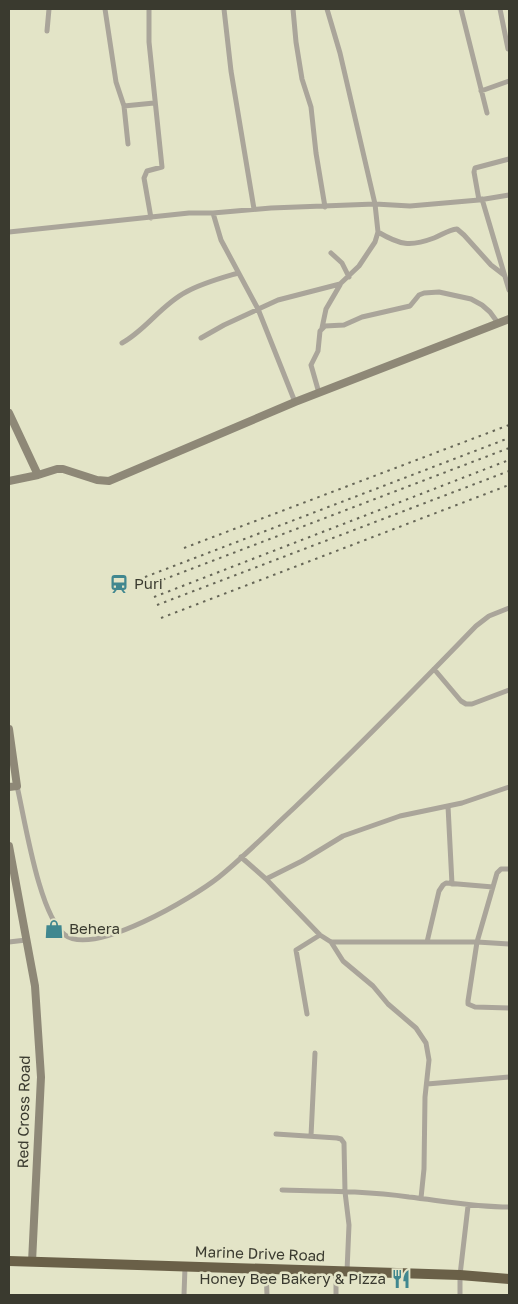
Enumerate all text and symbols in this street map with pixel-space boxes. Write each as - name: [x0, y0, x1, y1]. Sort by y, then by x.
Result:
- station icon: Puri: [108, 573, 130, 595]
- place label: Puri: [134, 574, 163, 592]
- shop icon: Behera: [43, 918, 65, 940]
- place label: Behera: [69, 919, 120, 937]
- street label: Red Cross Road: [13, 1055, 33, 1169]
- street label: Marine Drive Road: [194, 1242, 326, 1264]
- restaurant icon: Honey Bee Bakery & Pizza: [390, 1268, 412, 1290]
- place label: Honey Bee Bakery & Pizza: [199, 1269, 386, 1287]

